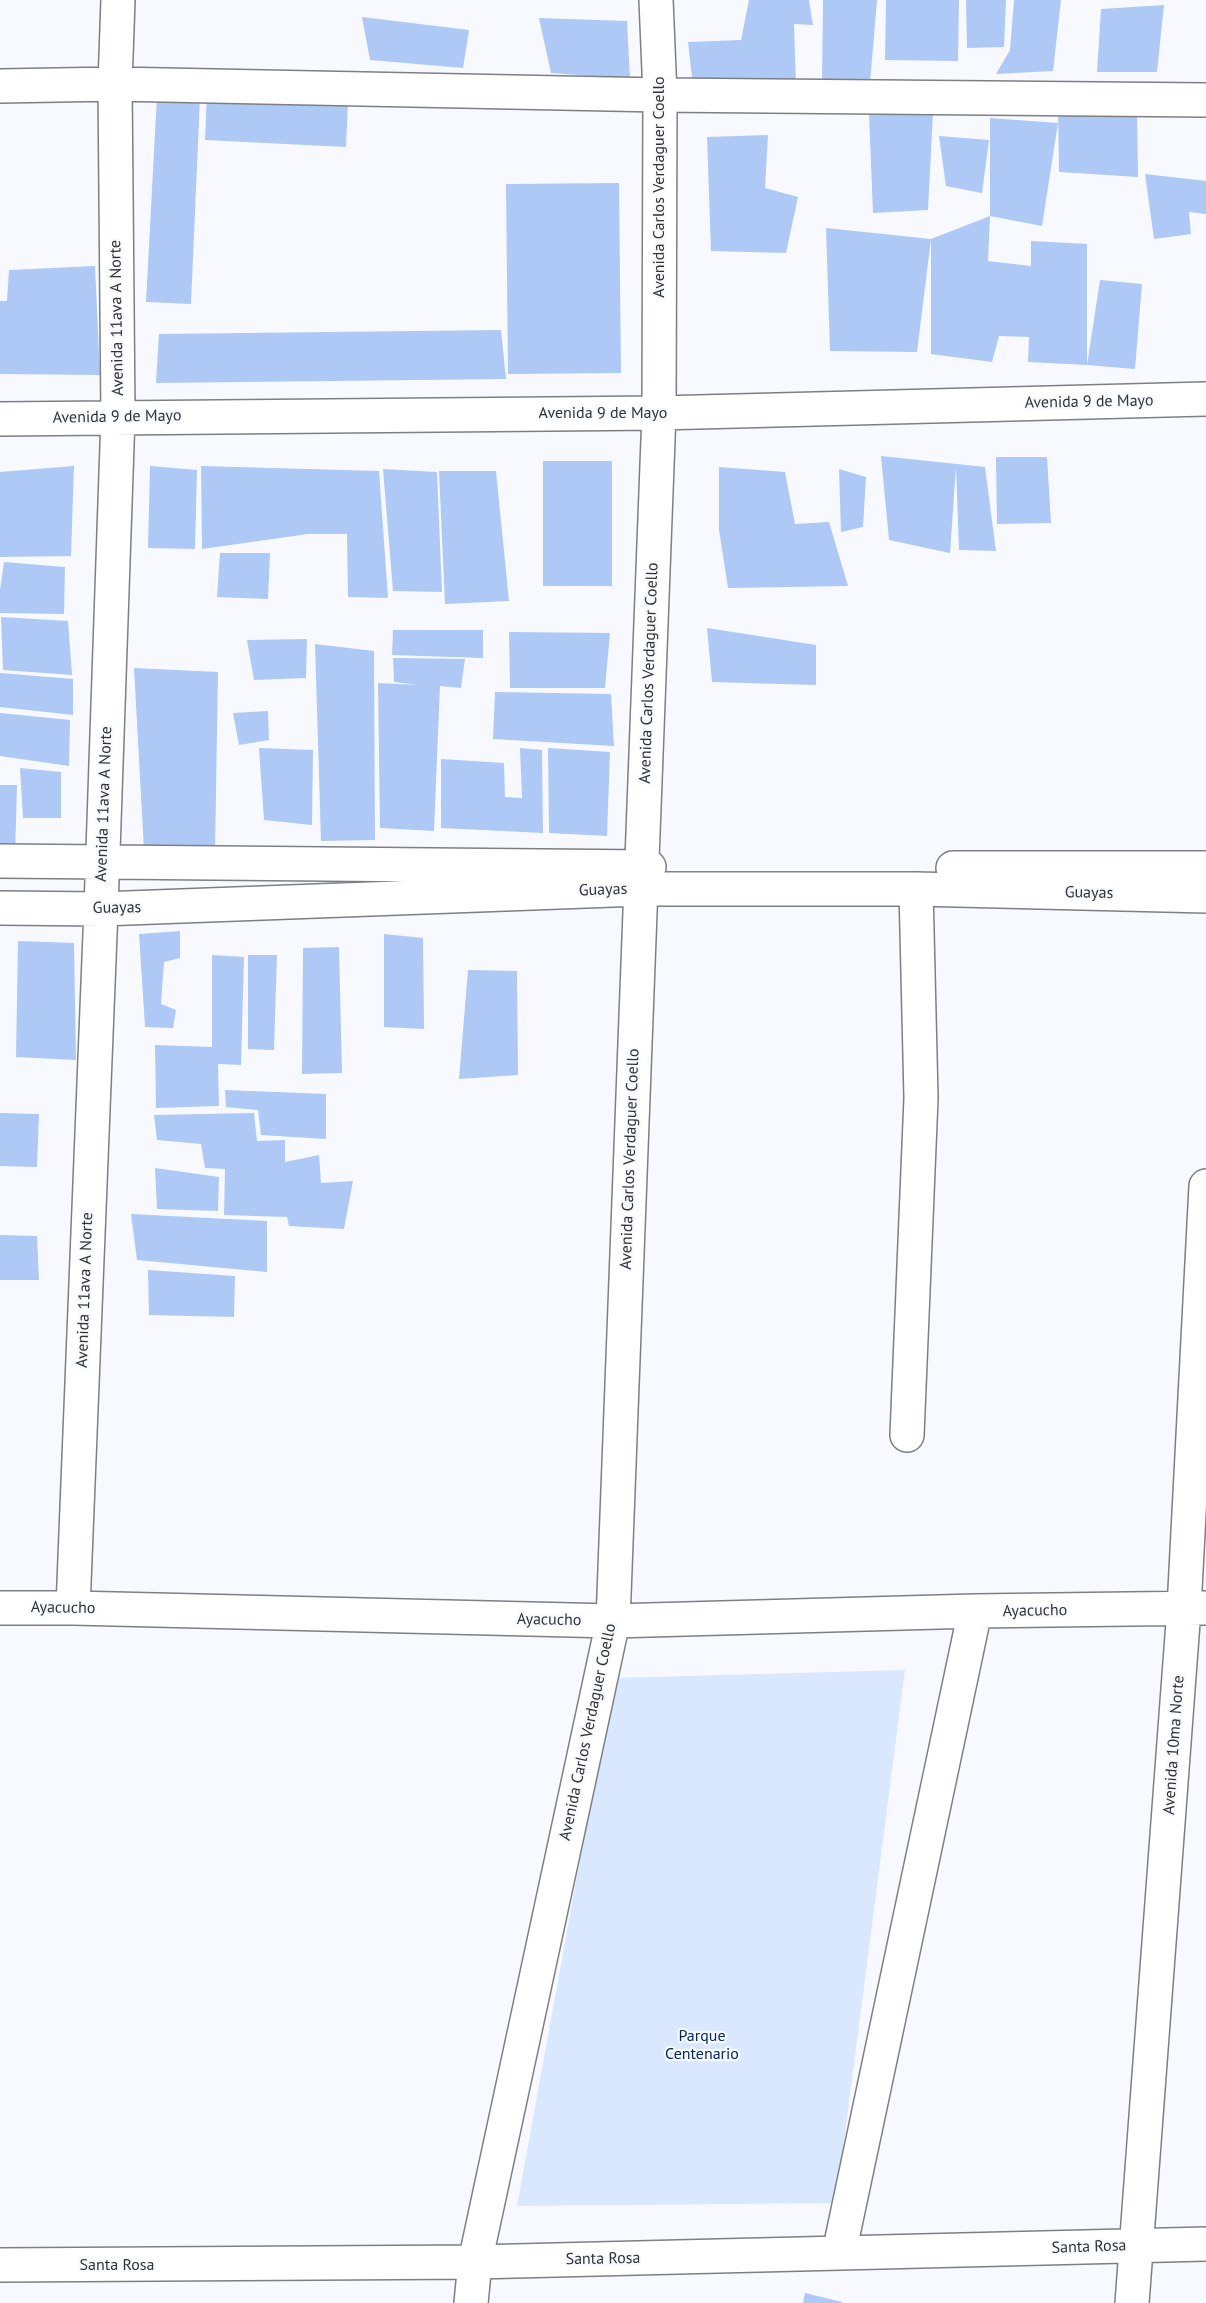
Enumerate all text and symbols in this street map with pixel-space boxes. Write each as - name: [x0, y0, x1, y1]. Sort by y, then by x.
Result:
- street label: Avenida Carlos Verdaguer Coello: [649, 76, 669, 298]
- street label: Avenida 11ava A Norte: [106, 240, 128, 396]
- street label: Avenida 9 de Mayo: [1024, 391, 1154, 413]
- street label: Avenida 9 de Mayo: [539, 403, 667, 423]
- street label: Avenida 9 de Mayo: [52, 406, 182, 428]
- street label: Avenida Carlos Verdaguer Coello: [636, 562, 662, 784]
- street label: Avenida 11ava A Norte: [92, 726, 116, 882]
- street label: Guayas: [578, 880, 628, 900]
- street label: Guayas: [1065, 883, 1113, 903]
- street label: Guayas: [93, 898, 141, 918]
- street label: Avenida Carlos Verdaguer Coello: [617, 1048, 643, 1270]
- street label: Avenida 11ava A Norte: [73, 1212, 97, 1368]
- street label: Ayacucho: [31, 1598, 95, 1618]
- street label: Ayacucho: [1003, 1601, 1067, 1621]
- street label: Ayacucho: [517, 1610, 581, 1630]
- street label: Avenida Carlos Verdaguer Coello: [556, 1622, 620, 1842]
- street label: Avenida 10ma Norte: [1160, 1675, 1188, 1815]
- park label: Parque Centenario: [665, 2026, 739, 2064]
- street label: Santa Rosa: [1051, 2236, 1127, 2258]
- street label: Santa Rosa: [565, 2249, 641, 2269]
- street label: Santa Rosa: [80, 2255, 154, 2275]

